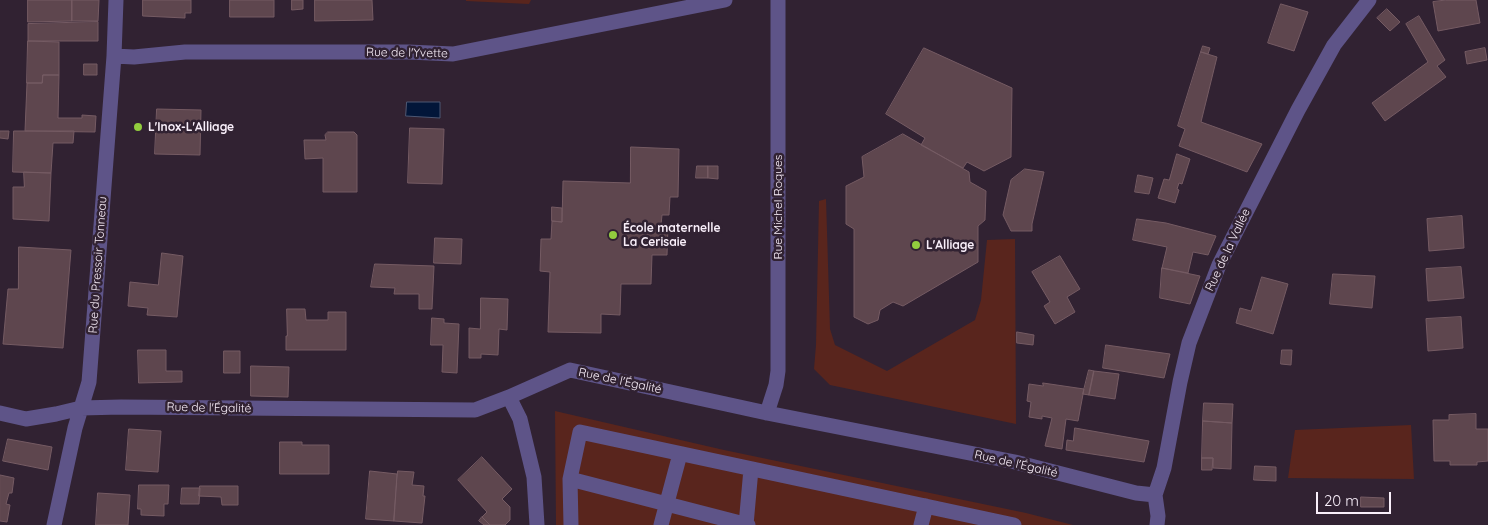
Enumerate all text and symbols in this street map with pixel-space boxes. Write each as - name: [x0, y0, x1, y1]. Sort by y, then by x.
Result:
- street label: Rue de l'Yvette: [366, 45, 448, 61]
- place label: L'Inox-L'Alliage: [148, 120, 234, 134]
- marker: L'Inox-L'Alliage: [132, 121, 144, 133]
- street label: Rue Michel Roques: [771, 155, 785, 259]
- street label: Rue du Pressoir Tonneau: [86, 196, 110, 334]
- street label: Rue de la Vallée: [1203, 206, 1253, 294]
- place label: École maternelle La Cerisaie: [623, 221, 721, 249]
- marker: École maternelle La Cerisaie: [607, 229, 619, 241]
- place label: L'Alliage: [926, 238, 974, 252]
- marker: L'Alliage: [910, 239, 922, 251]
- street label: Rue de l'Égalité: [577, 365, 663, 397]
- street label: Rue de l'Égalité: [166, 400, 252, 416]
- street label: Rue de l'Égalité: [973, 447, 1059, 481]
- scale bar: [1318, 482, 1393, 514]
- text: 20 m: [1324, 491, 1359, 510]

